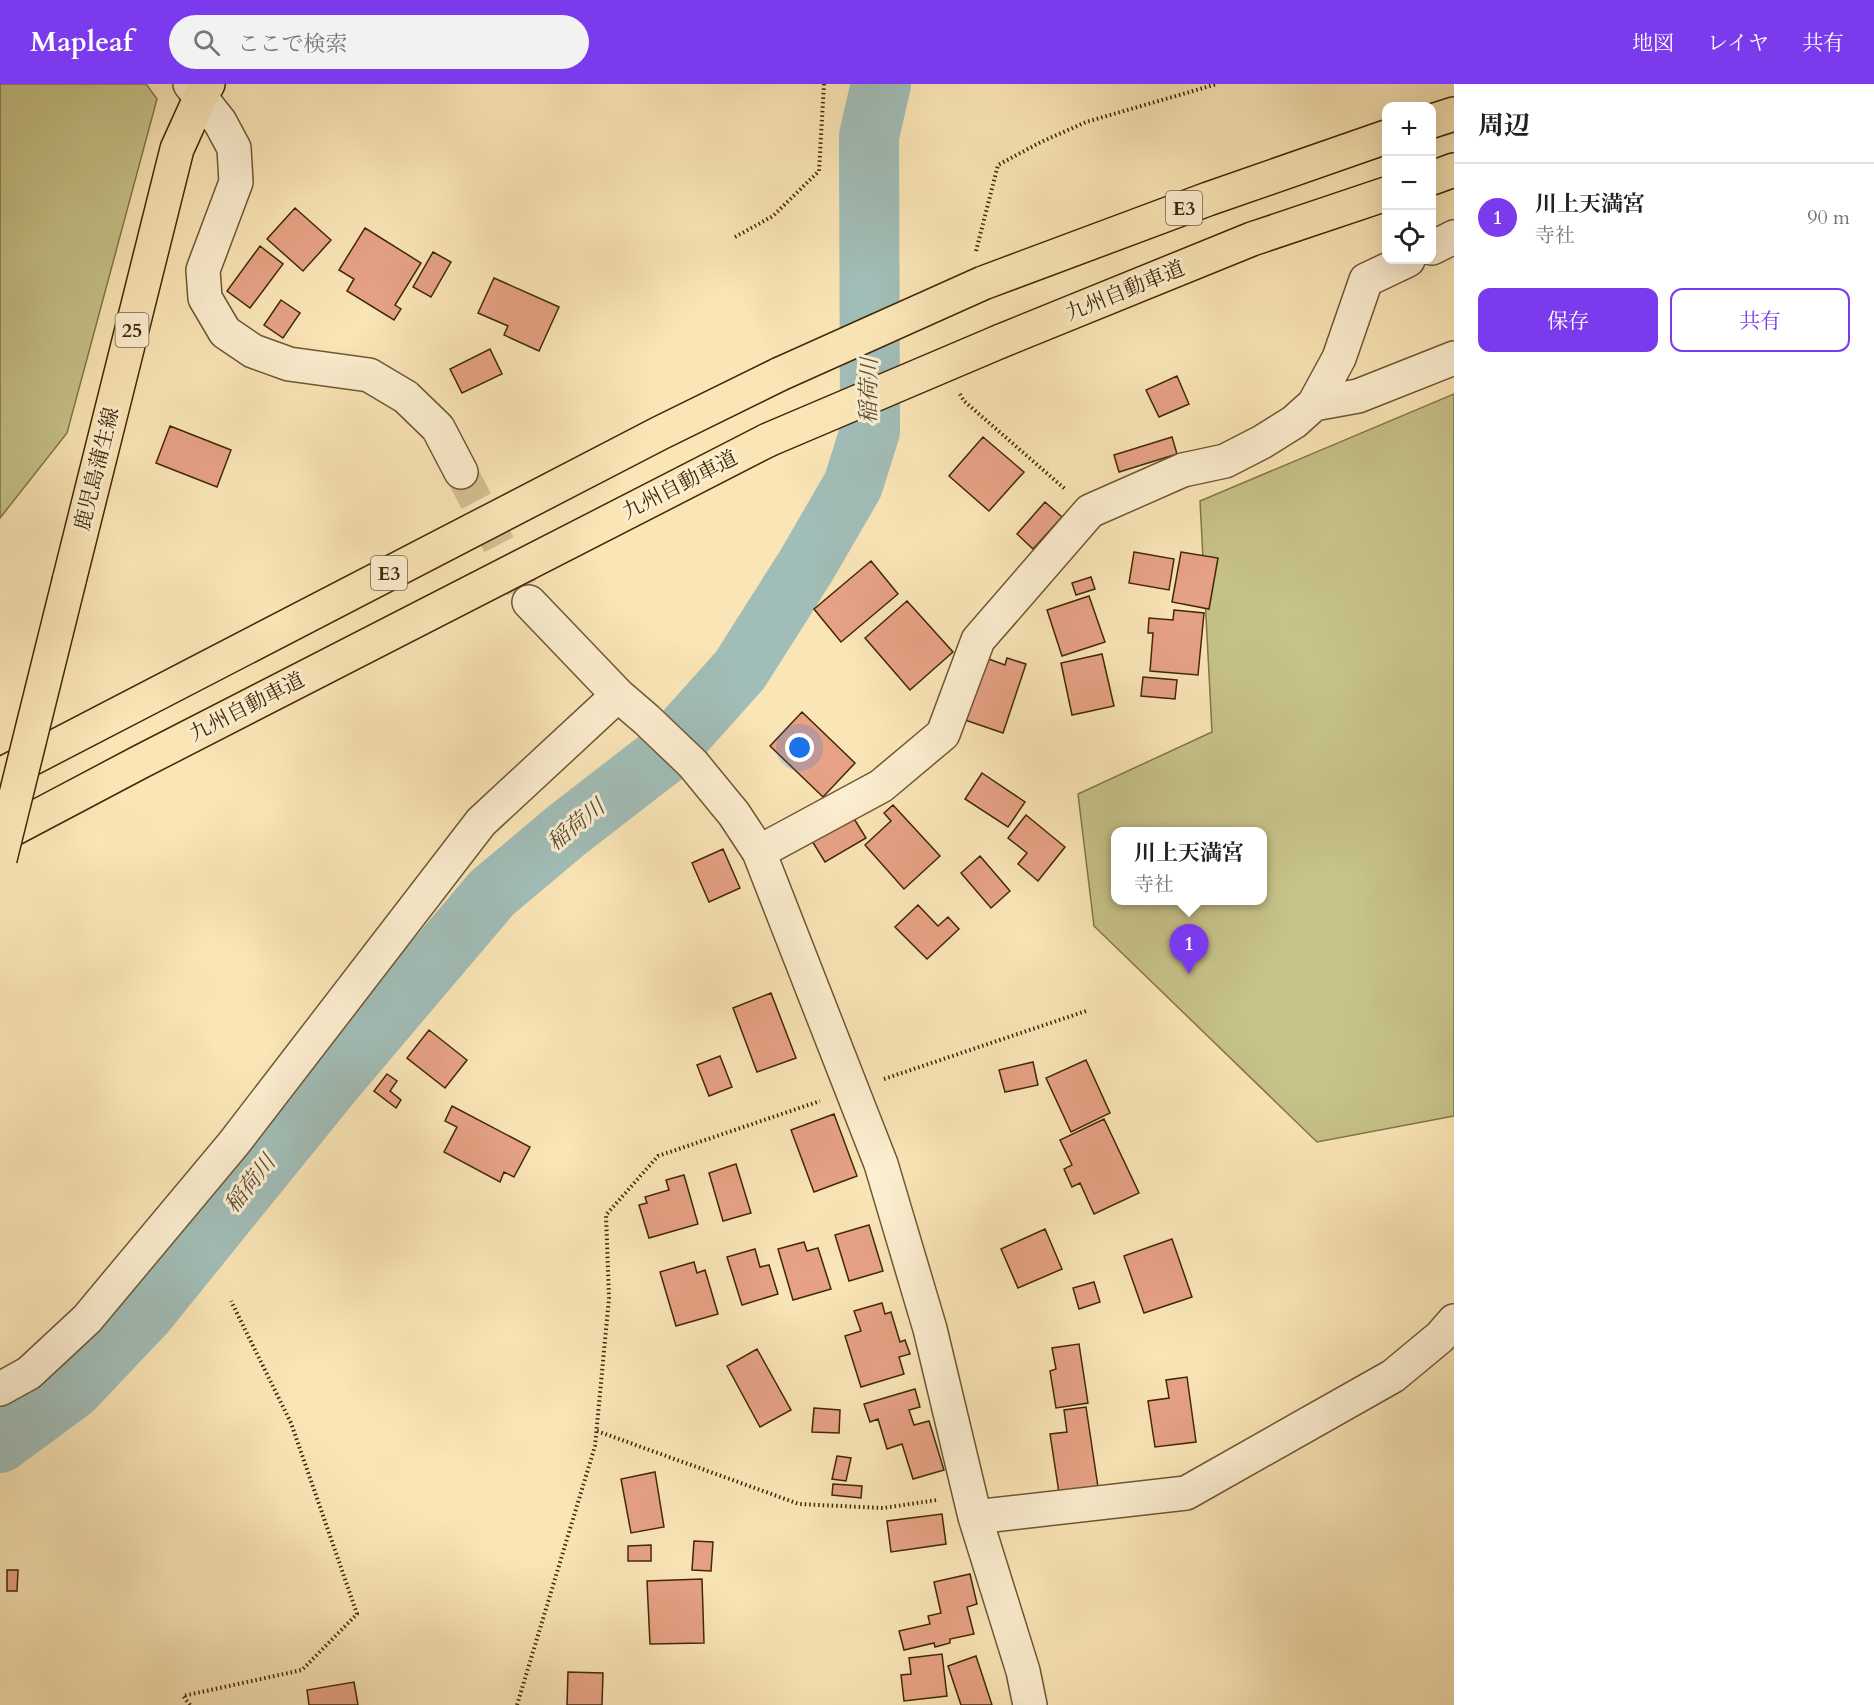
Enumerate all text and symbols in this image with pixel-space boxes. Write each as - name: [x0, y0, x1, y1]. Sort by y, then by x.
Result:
- search box: [169, 15, 589, 69]
- text: Mapleaf: [30, 23, 133, 61]
- icon: search: [190, 26, 223, 59]
- text: ここで検索: [238, 29, 348, 59]
- text: 地図: [1632, 29, 1674, 58]
- text: レイヤ: [1707, 29, 1769, 58]
- text: 共有: [1802, 29, 1844, 58]
- map controls: [1382, 102, 1436, 264]
- button: +: [1382, 102, 1436, 156]
- text: 周辺: [1478, 108, 1530, 143]
- button: −: [1382, 156, 1436, 210]
- text: 川上天満宮: [1535, 189, 1645, 219]
- road number: E3: [1166, 191, 1202, 225]
- text: 1: [1492, 204, 1503, 231]
- text: 90 m: [1807, 204, 1850, 231]
- button: locate: [1382, 210, 1436, 264]
- text: 寺社: [1535, 222, 1575, 249]
- street label: 九州自動車道: [1061, 254, 1189, 328]
- button: 保存: [1478, 288, 1658, 352]
- button: 共有: [1670, 288, 1850, 352]
- road number: 25: [116, 313, 148, 347]
- water label: 稲荷川: [853, 356, 885, 424]
- street label: 鹿児島蒲生線: [68, 404, 126, 534]
- street label: 九州自動車道: [617, 443, 743, 527]
- road number: E3: [371, 556, 407, 590]
- street label: 九州自動車道: [184, 665, 310, 749]
- your location: [785, 733, 814, 762]
- water label: 稲荷川: [541, 791, 613, 857]
- popup: [1111, 827, 1267, 905]
- text: 川上天満宮: [1134, 838, 1244, 868]
- text: 寺社: [1134, 871, 1174, 898]
- pin: 1: [1170, 924, 1208, 974]
- water label: 稲荷川: [218, 1147, 284, 1219]

